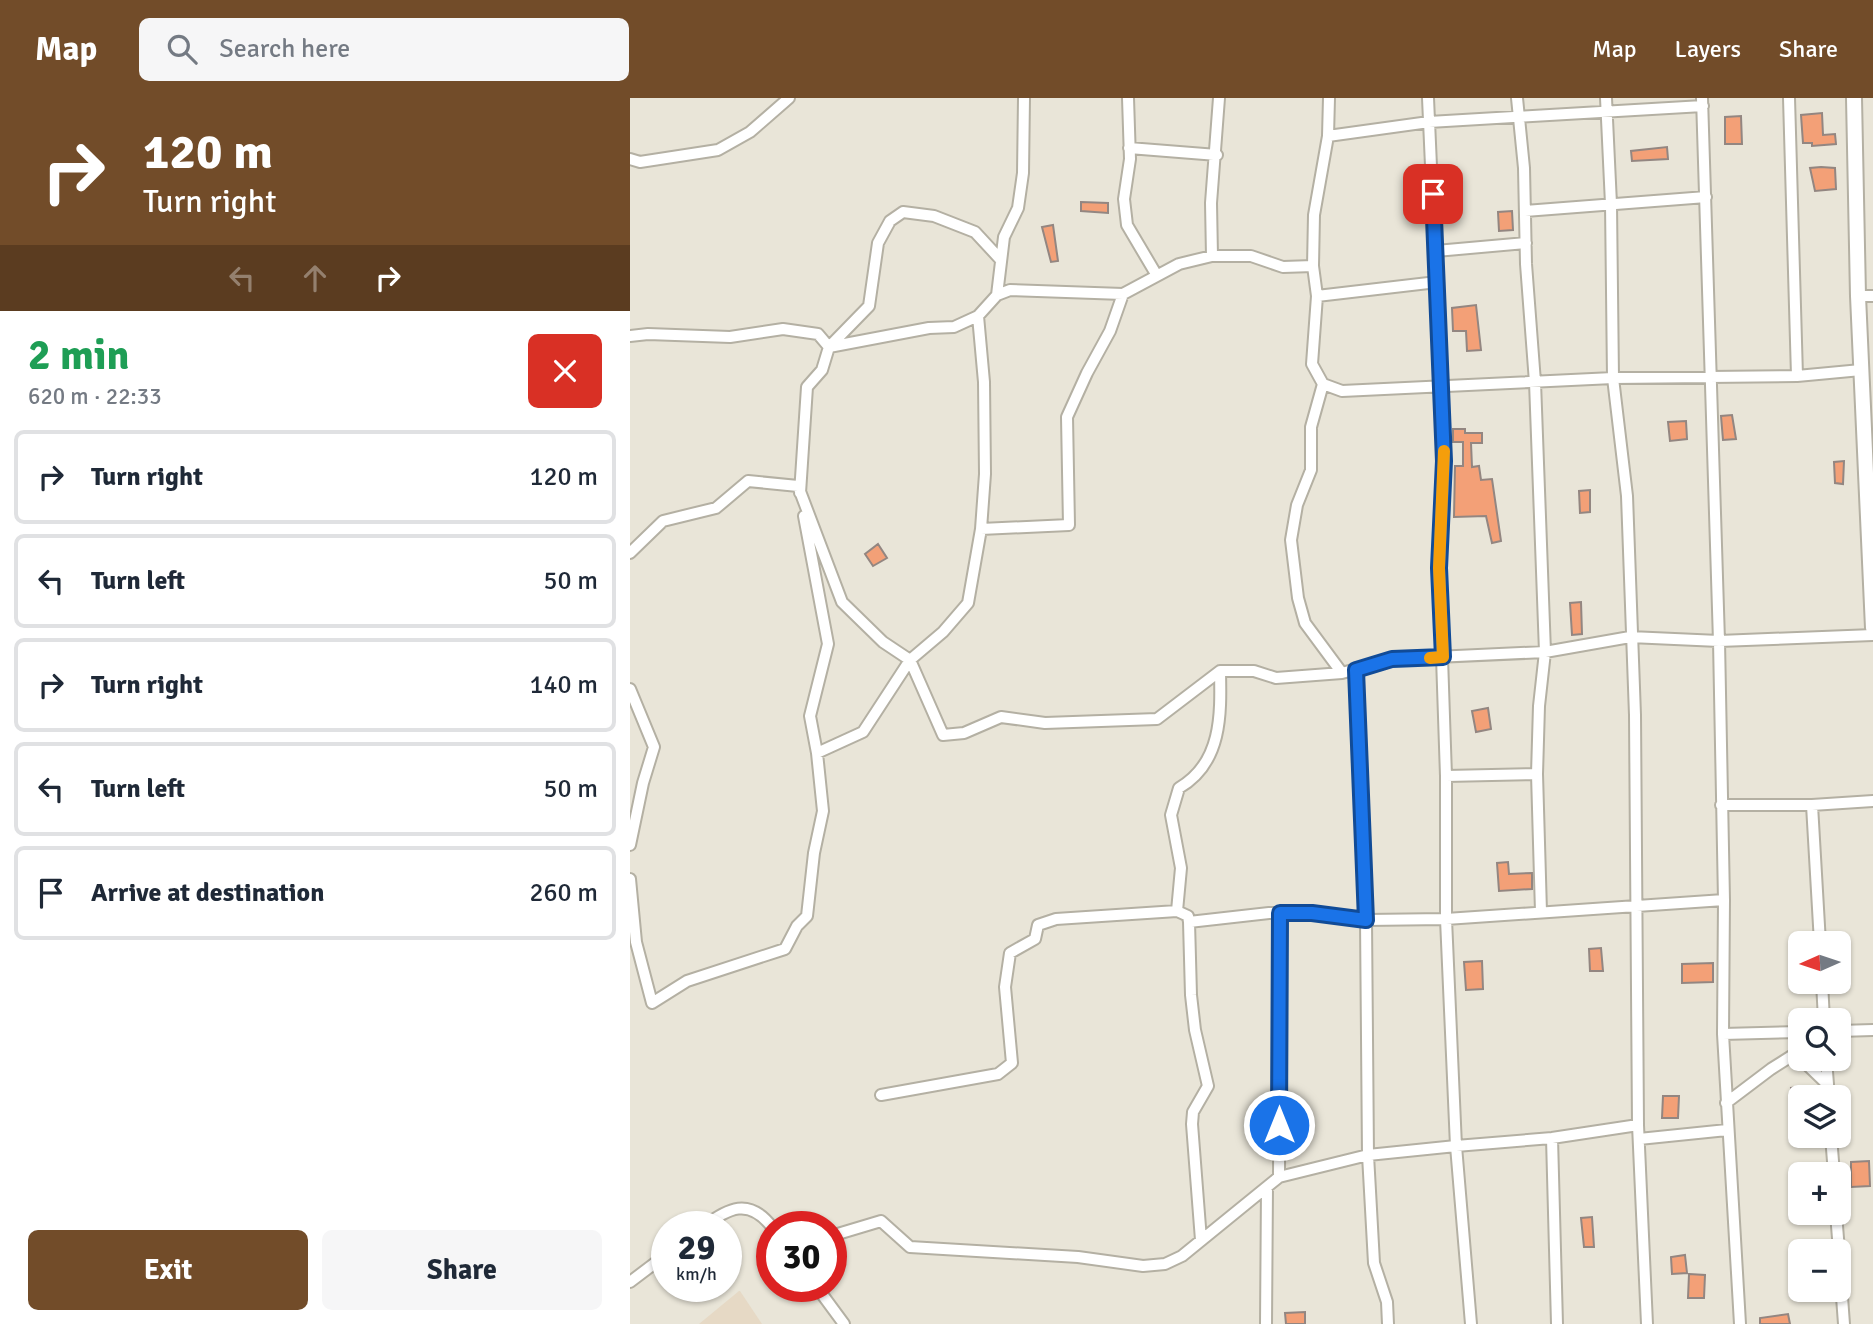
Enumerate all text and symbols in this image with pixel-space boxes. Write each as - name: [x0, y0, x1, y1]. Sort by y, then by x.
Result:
- search box: [139, 18, 629, 81]
- text: Map: [35, 29, 97, 70]
- icon: search: [163, 30, 201, 68]
- text: Search here: [219, 33, 350, 65]
- text: Map: [1592, 34, 1637, 64]
- text: Layers: [1675, 34, 1741, 64]
- text: Share: [1779, 34, 1838, 64]
- text: 120 m: [143, 122, 273, 182]
- icon: right: [28, 126, 119, 217]
- pin: [1403, 164, 1463, 224]
- icon: arrive: [1414, 175, 1452, 213]
- text: Turn right: [143, 182, 276, 221]
- icon: left: [223, 259, 261, 297]
- icon: ahead: [296, 259, 334, 297]
- icon: right: [369, 259, 407, 297]
- text: 2 min: [28, 330, 129, 381]
- button: close: [528, 334, 602, 408]
- text: 620 m · 22:33: [28, 382, 162, 411]
- icon: right: [32, 458, 70, 496]
- text: Turn right: [91, 461, 203, 493]
- text: 120 m: [529, 461, 598, 493]
- icon: left: [32, 562, 70, 600]
- text: Turn left: [91, 565, 185, 597]
- text: 50 m: [543, 565, 598, 597]
- icon: right: [32, 666, 70, 704]
- text: Turn right: [91, 669, 203, 701]
- text: 140 m: [529, 669, 598, 701]
- icon: left: [32, 770, 70, 808]
- text: Turn left: [91, 773, 185, 805]
- text: 50 m: [543, 773, 598, 805]
- icon: arrive: [32, 874, 70, 912]
- text: Arrive at destination: [91, 877, 324, 909]
- text: 260 m: [529, 877, 598, 909]
- north arrow: [1788, 931, 1852, 994]
- map controls: [1788, 931, 1851, 1302]
- button: search: [1788, 1008, 1851, 1071]
- button: layers: [1788, 1085, 1851, 1148]
- position arrow: [1242, 1088, 1316, 1162]
- button: +: [1788, 1162, 1851, 1225]
- speed limit sign: 30: [756, 1211, 847, 1302]
- text: 29: [678, 1226, 715, 1269]
- button: Exit: [28, 1230, 308, 1310]
- button: Share: [322, 1230, 602, 1310]
- button: −: [1788, 1239, 1851, 1302]
- text: km/h: [676, 1263, 717, 1285]

